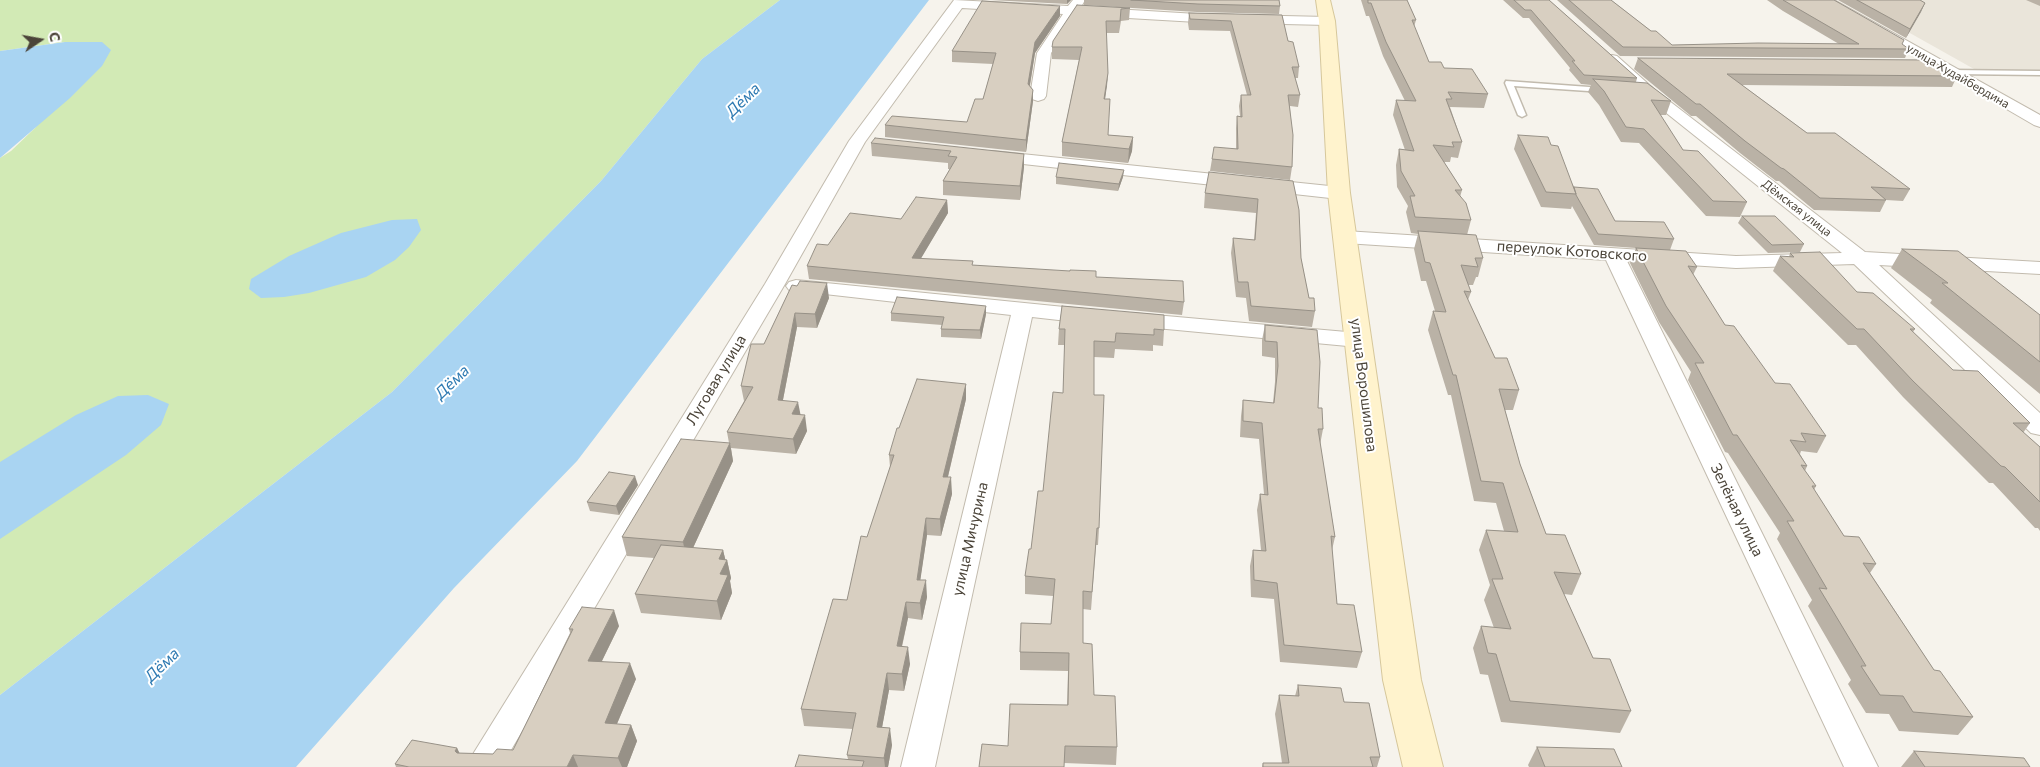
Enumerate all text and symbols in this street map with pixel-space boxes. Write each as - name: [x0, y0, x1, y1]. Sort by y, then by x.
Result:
- north arrow: [15, 15, 65, 65]
- text: С: [46, 30, 64, 43]
- street label: улица Худайбердина: [1904, 41, 2012, 111]
- water label: Дёма: [722, 79, 764, 121]
- street label: Дёмская улица: [1759, 176, 1835, 240]
- street label: переулок Котовского: [1496, 237, 1648, 265]
- street label: улица Ворошилова: [1347, 317, 1381, 453]
- street label: Луговая улица: [682, 332, 750, 428]
- water label: Дёма: [431, 361, 473, 403]
- street label: Зелёная улица: [1707, 461, 1767, 559]
- street label: улица Мичурина: [948, 480, 992, 598]
- water label: Дёма: [141, 644, 183, 686]

